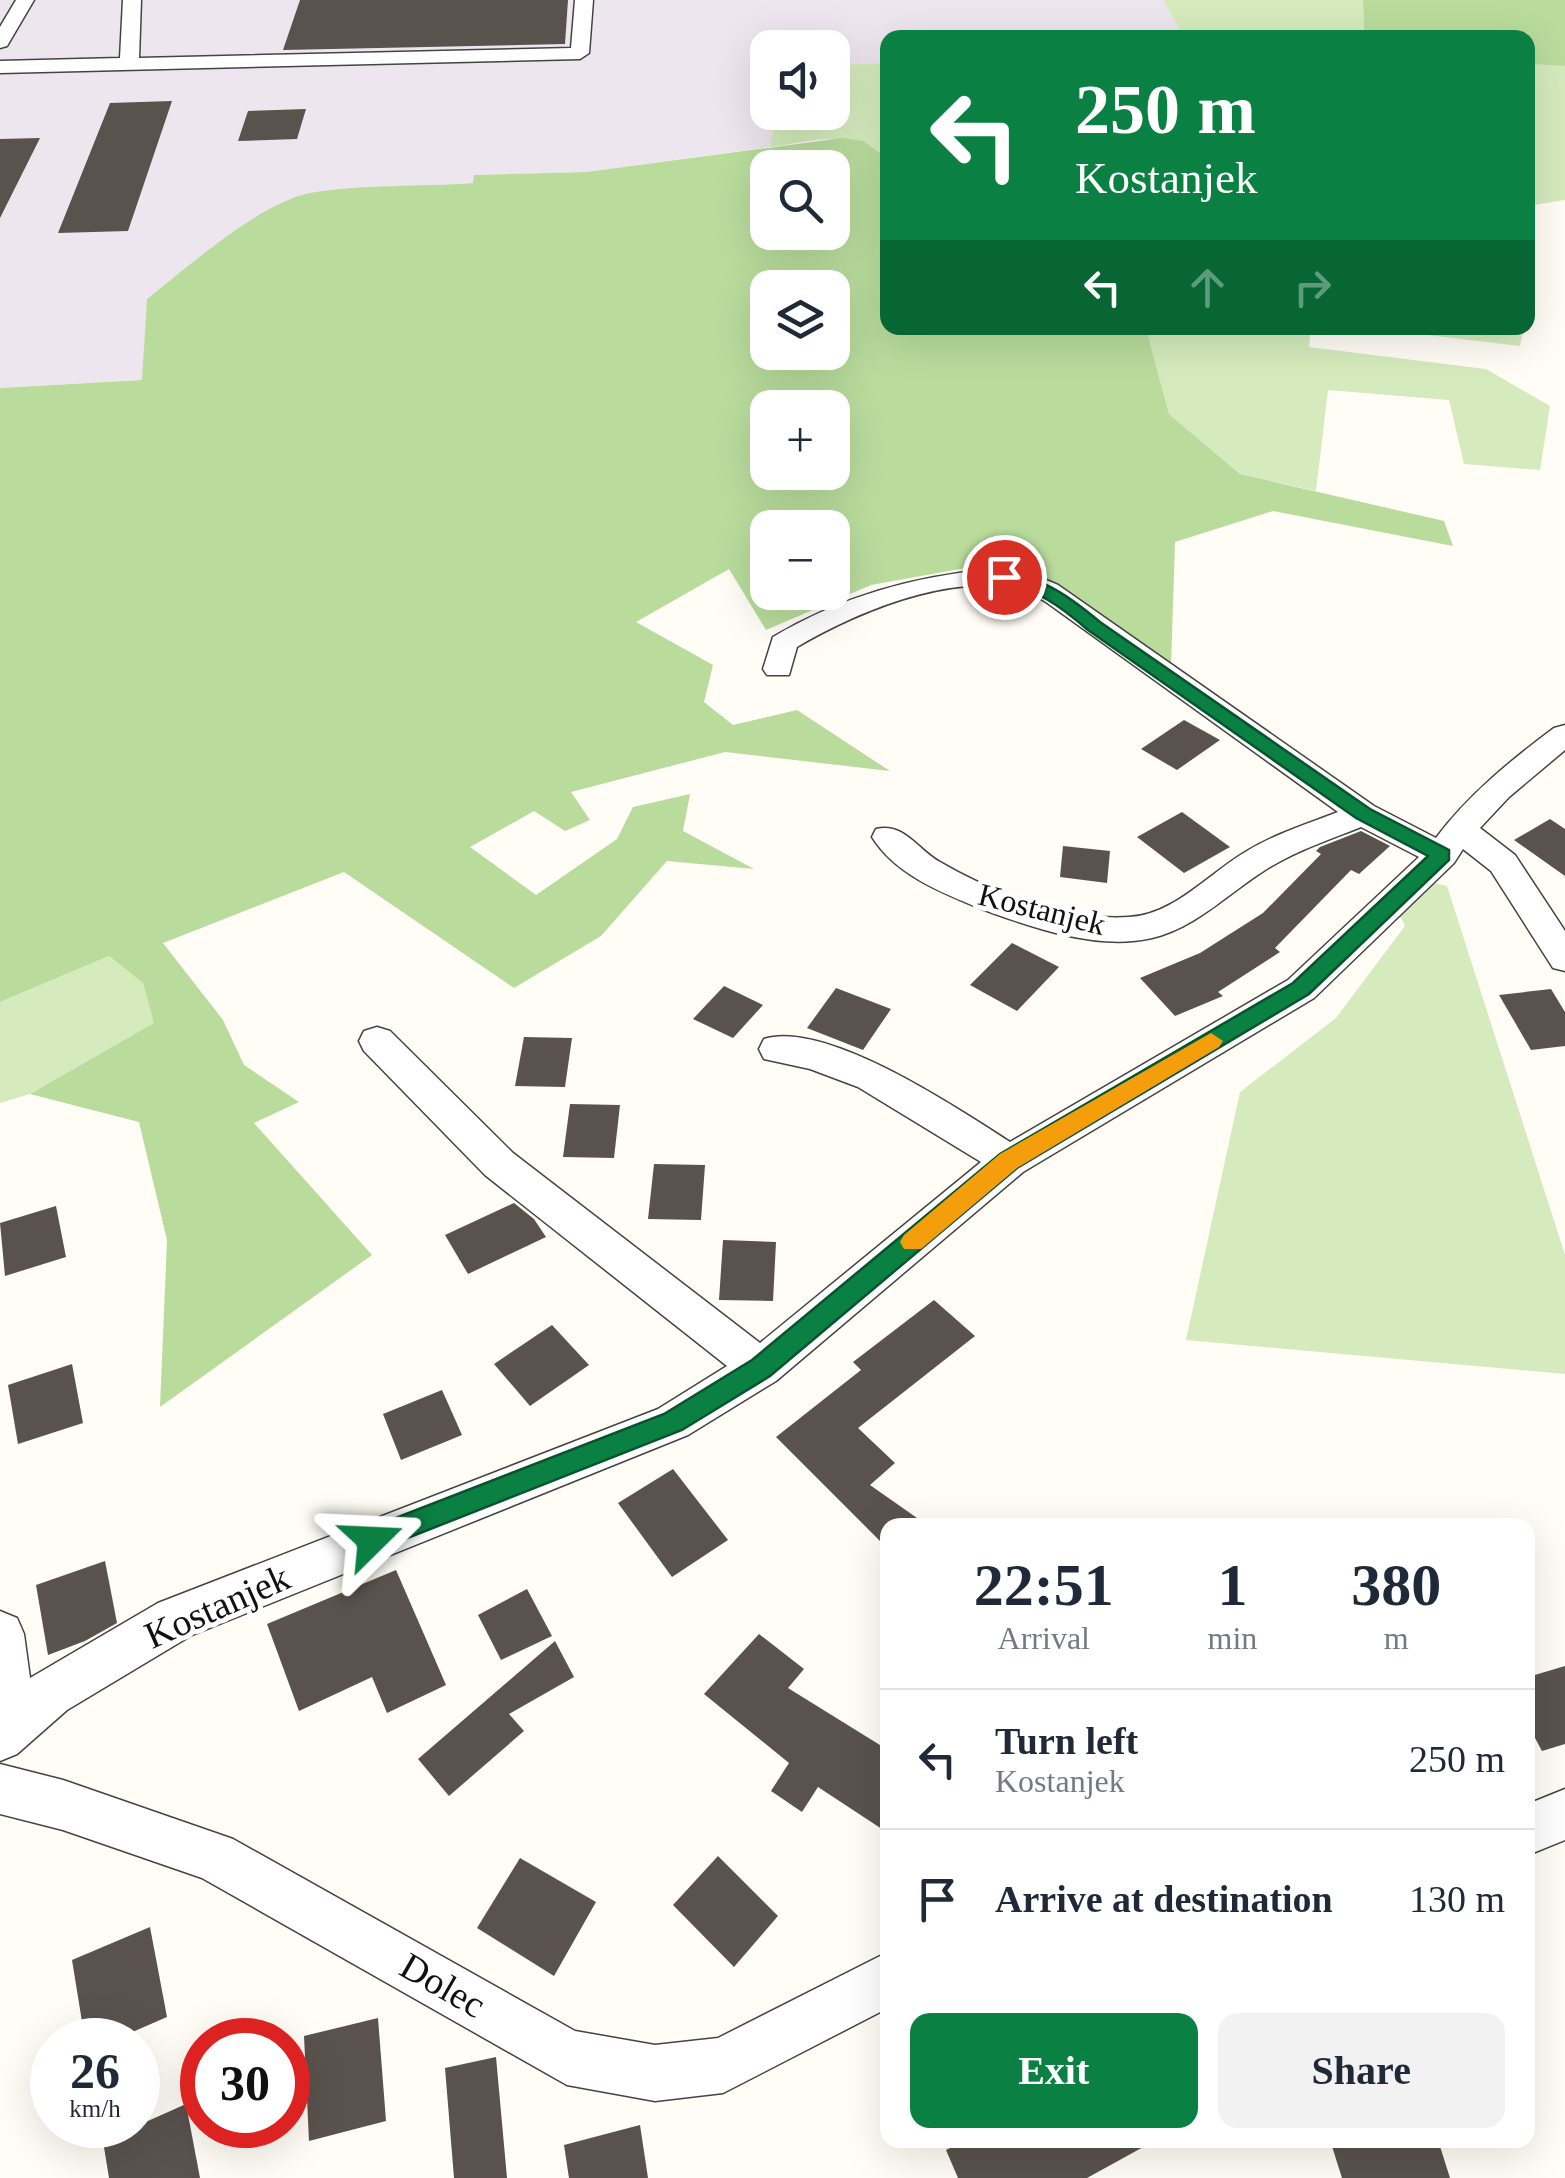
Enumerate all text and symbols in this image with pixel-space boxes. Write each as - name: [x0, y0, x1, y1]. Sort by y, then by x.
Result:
- map controls: [750, 30, 850, 610]
- button: sound: [750, 30, 850, 130]
- icon: left: [910, 70, 1040, 200]
- text: 250 m: [1075, 71, 1256, 148]
- button: search: [750, 150, 850, 250]
- text: Kostanjek: [1075, 153, 1257, 203]
- icon: left: [1075, 260, 1130, 315]
- icon: ahead: [1180, 260, 1235, 315]
- icon: right: [1285, 260, 1340, 315]
- button: layers: [750, 270, 850, 370]
- button: +: [750, 390, 850, 490]
- button: −: [750, 510, 850, 610]
- pin: [962, 535, 1047, 620]
- icon: arrive: [977, 550, 1032, 605]
- street label: Kostanjek: [975, 876, 1109, 942]
- position arrow: [320, 1488, 424, 1592]
- text: 22:51: [974, 1552, 1114, 1618]
- text: 1: [1217, 1552, 1247, 1618]
- text: 380: [1351, 1552, 1441, 1618]
- street label: Kostanjek: [138, 1555, 296, 1657]
- text: Arrival: [998, 1620, 1090, 1656]
- text: min: [1208, 1620, 1257, 1656]
- text: m: [1384, 1620, 1409, 1656]
- text: Turn left: [995, 1720, 1138, 1762]
- icon: left: [910, 1732, 965, 1787]
- text: 250 m: [1409, 1738, 1505, 1780]
- text: Kostanjek: [995, 1763, 1125, 1799]
- icon: arrive: [910, 1872, 965, 1927]
- text: Arrive at destination: [995, 1878, 1333, 1920]
- text: 130 m: [1409, 1878, 1505, 1920]
- street label: Dolec: [393, 1944, 493, 2026]
- button: Exit: [910, 2013, 1198, 2128]
- button: Share: [1218, 2013, 1505, 2128]
- speed limit sign: 30: [180, 2018, 310, 2148]
- text: 26: [70, 2043, 120, 2099]
- text: km/h: [69, 2095, 121, 2122]

